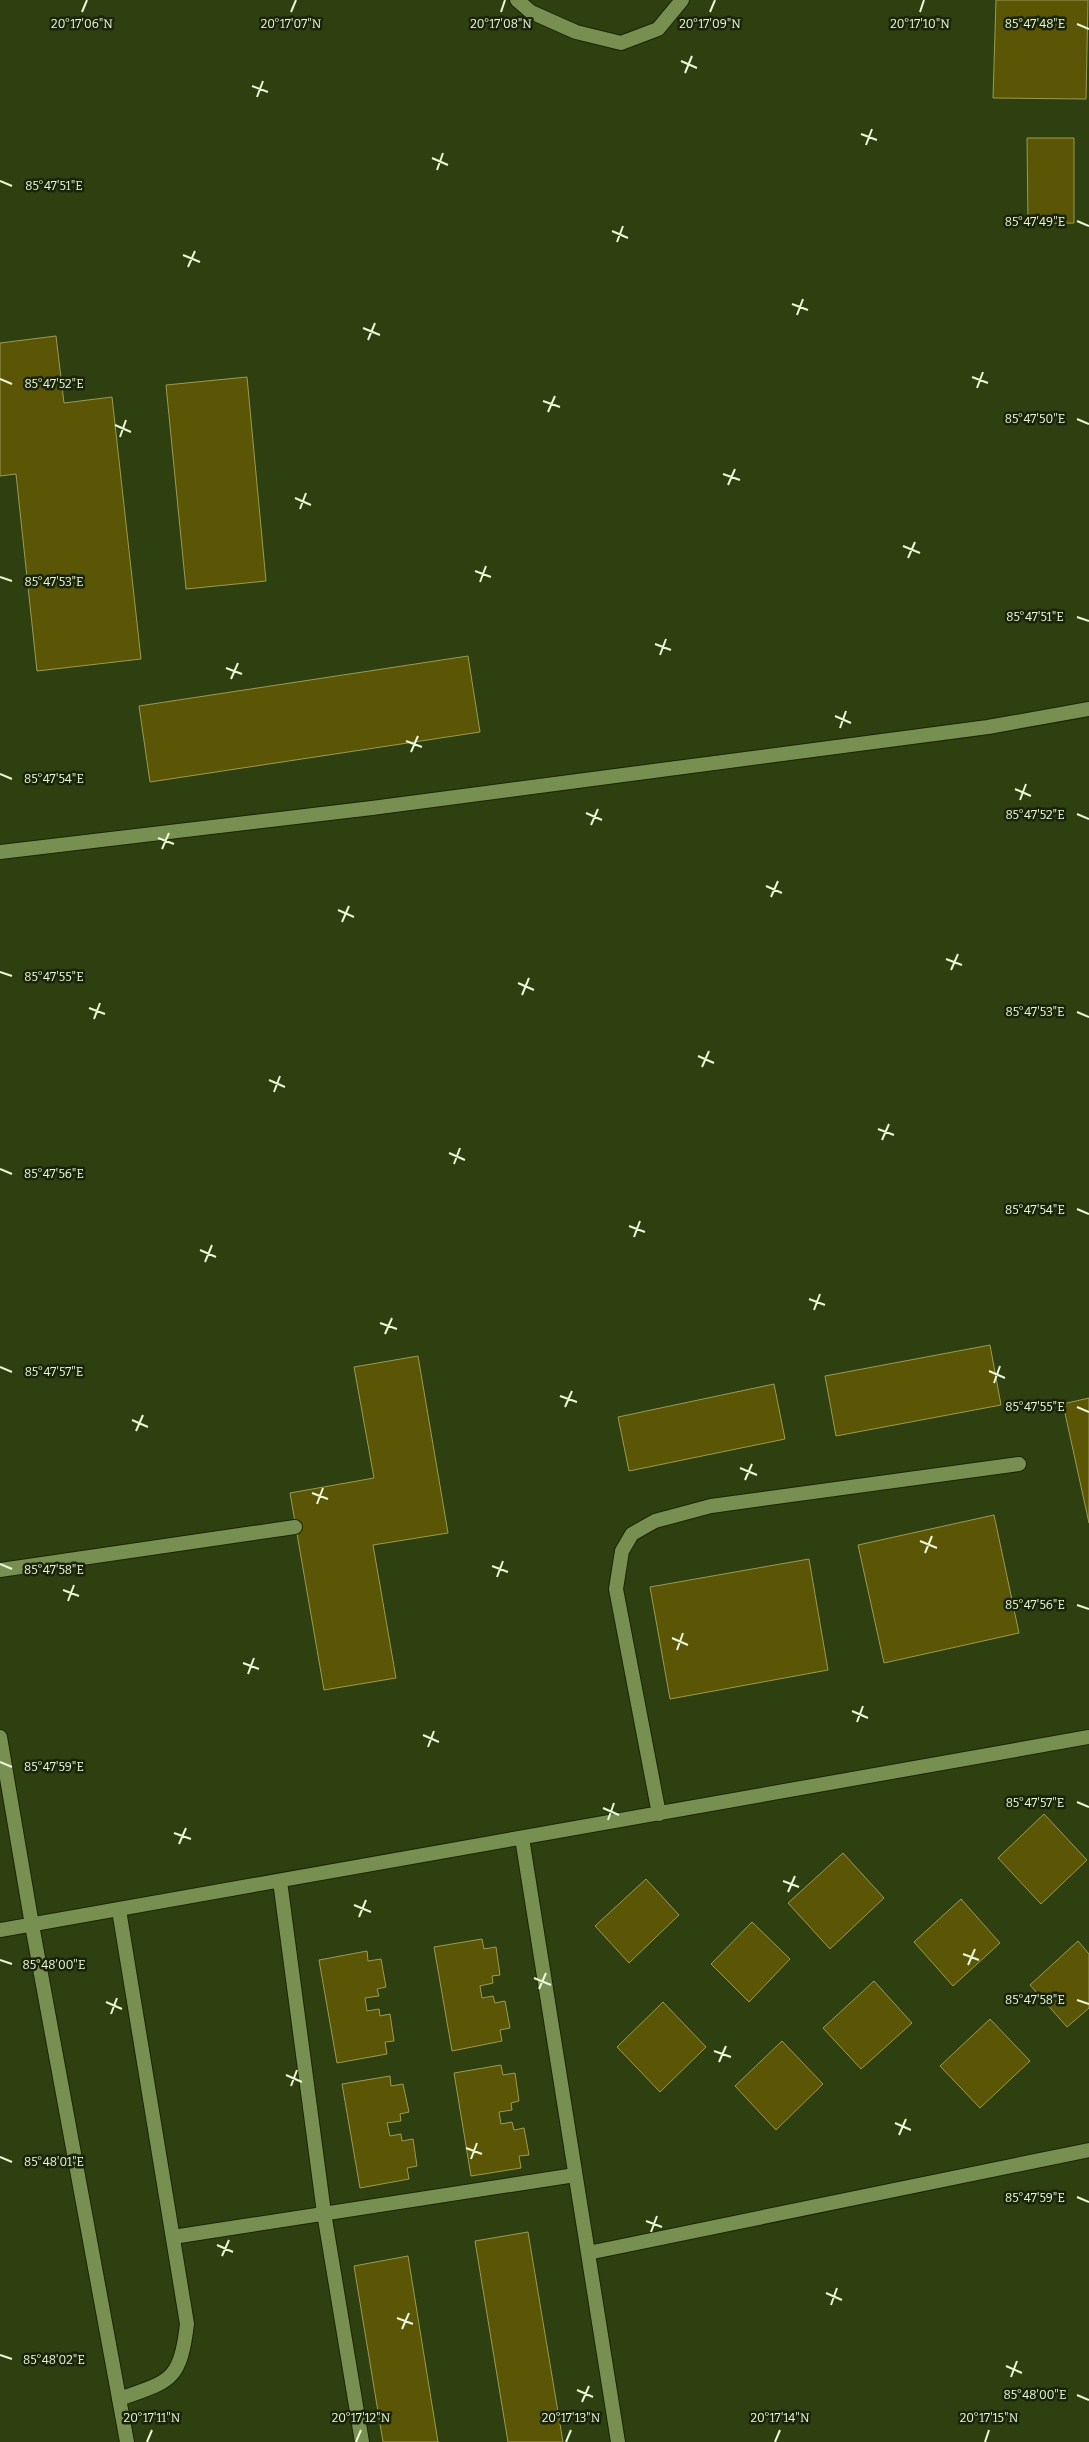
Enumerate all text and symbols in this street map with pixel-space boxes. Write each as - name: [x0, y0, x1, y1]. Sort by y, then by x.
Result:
- text: 20°17'06"N: [51, 17, 113, 31]
- text: 20°17'07"N: [261, 17, 322, 31]
- text: 20°17'08"N: [470, 17, 532, 31]
- text: 20°17'09"N: [679, 17, 741, 31]
- text: 20°17'10"N: [890, 17, 950, 31]
- text: 85°47'48"E: [1005, 17, 1065, 31]
- text: 85°47'51"E: [25, 179, 83, 193]
- text: 85°47'49"E: [1005, 215, 1065, 229]
- text: 85°47'52"E: [24, 377, 84, 391]
- text: 85°47'50"E: [1005, 412, 1065, 426]
- text: 85°47'53"E: [24, 575, 84, 589]
- text: 85°47'51"E: [1006, 610, 1064, 624]
- text: 85°47'54"E: [24, 772, 84, 786]
- text: 85°47'52"E: [1005, 808, 1065, 822]
- text: 85°47'55"E: [24, 970, 84, 984]
- text: 85°47'53"E: [1005, 1005, 1065, 1019]
- text: 85°47'56"E: [24, 1167, 84, 1181]
- text: 85°47'54"E: [1005, 1203, 1065, 1217]
- text: 85°47'57"E: [25, 1365, 83, 1379]
- text: 85°47'55"E: [1005, 1400, 1065, 1414]
- text: 85°47'58"E: [24, 1563, 84, 1577]
- text: 85°47'56"E: [1005, 1598, 1065, 1612]
- text: 85°47'59"E: [24, 1760, 84, 1774]
- text: 85°47'57"E: [1006, 1796, 1064, 1810]
- text: 85°48'00"E: [23, 1958, 85, 1972]
- text: 85°47'58"E: [1005, 1993, 1065, 2007]
- text: 85°48'01"E: [24, 2155, 84, 2169]
- text: 85°47'59"E: [1005, 2191, 1065, 2205]
- text: 85°48'02"E: [23, 2353, 85, 2367]
- text: 85°48'00"E: [1004, 2388, 1066, 2402]
- text: 20°17'11"N: [124, 2411, 181, 2425]
- text: 20°17'12"N: [332, 2411, 391, 2425]
- text: 20°17'13"N: [542, 2411, 601, 2425]
- text: 20°17'14"N: [751, 2411, 810, 2425]
- text: 20°17'15"N: [960, 2411, 1019, 2425]

